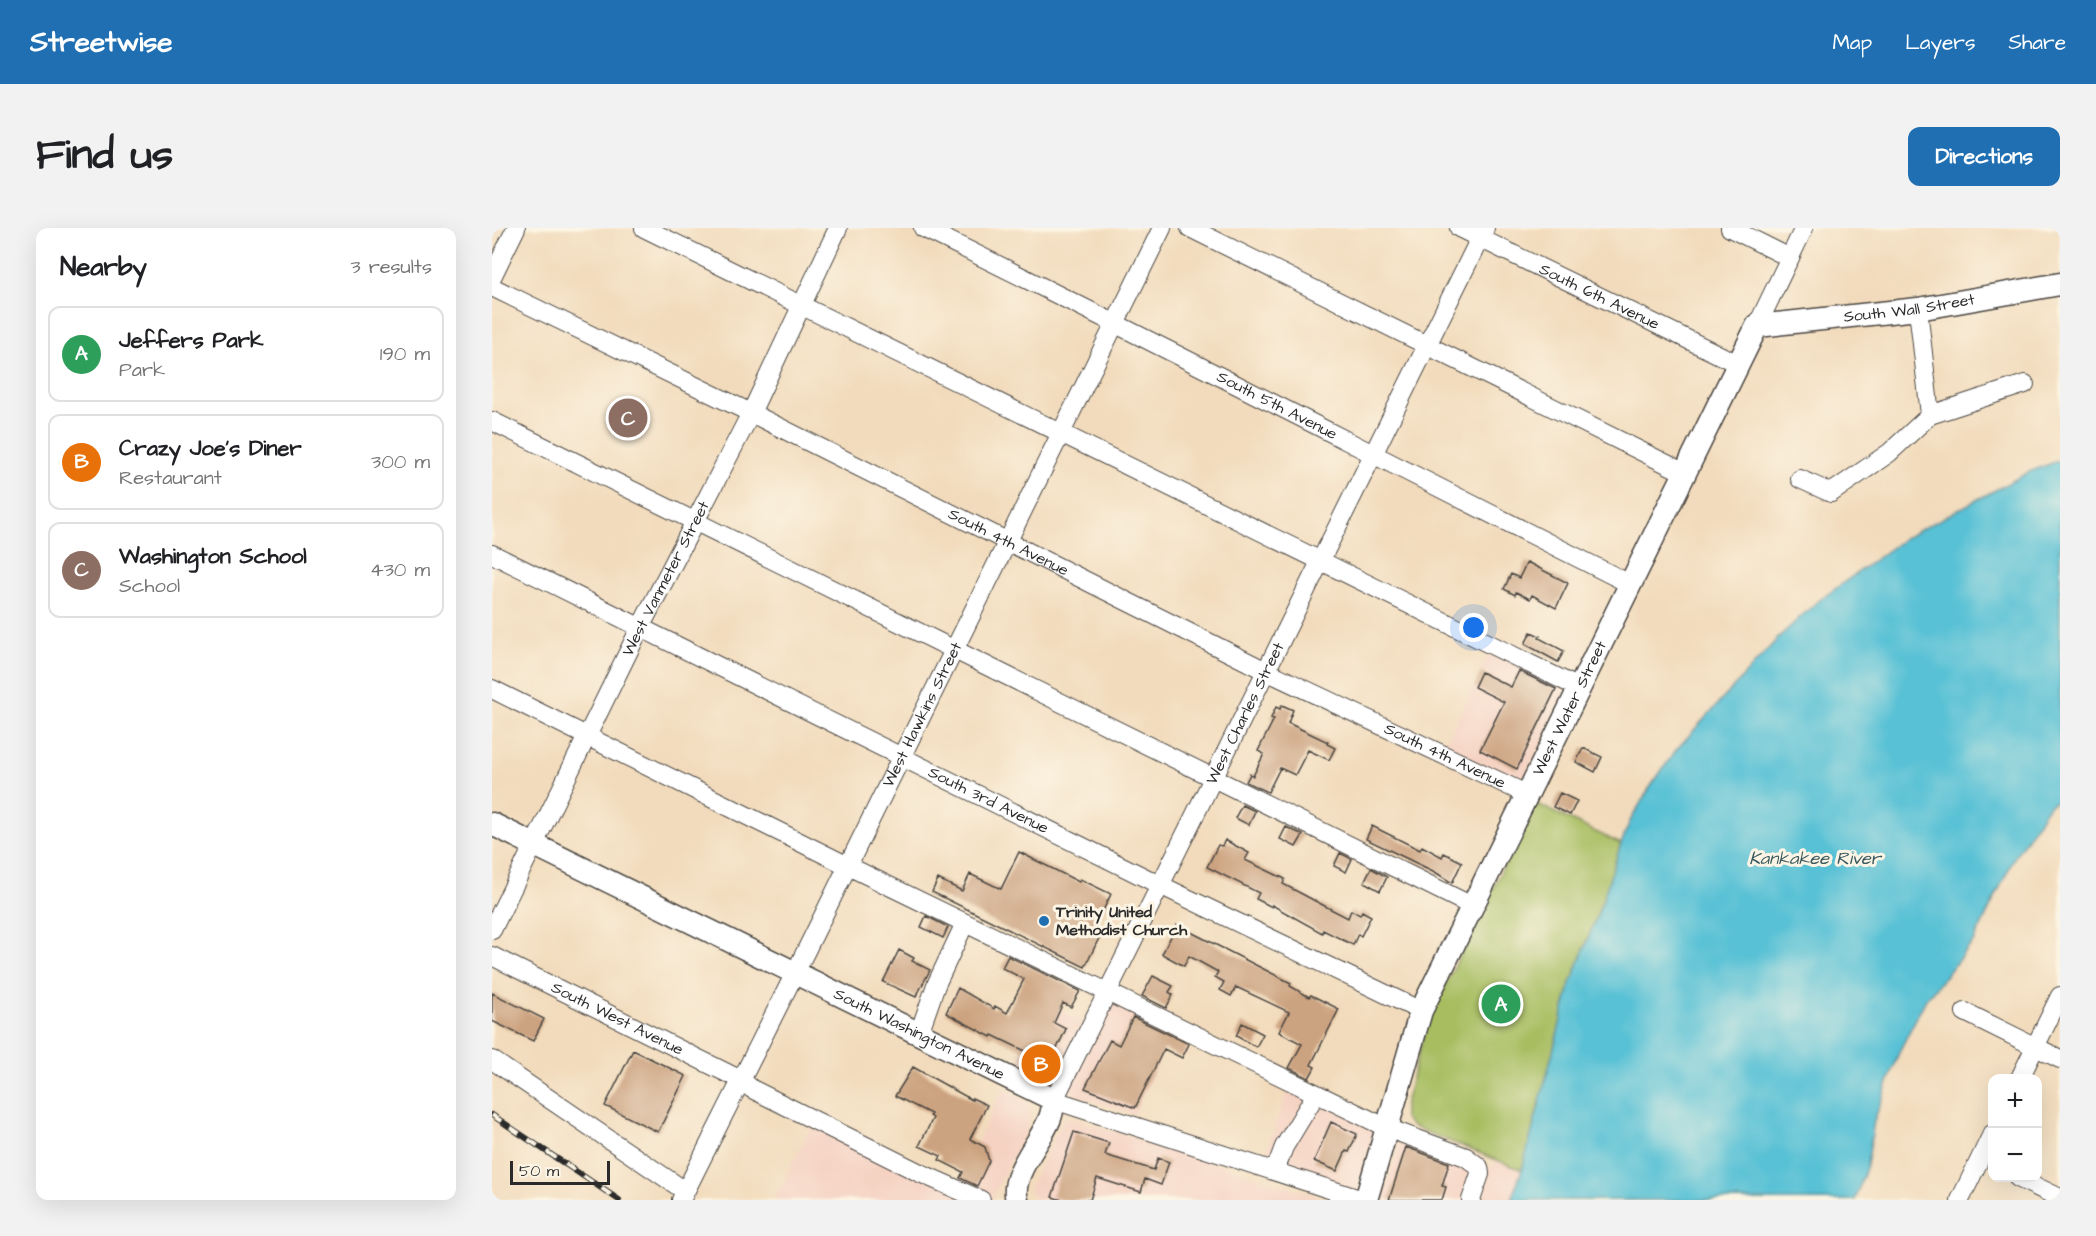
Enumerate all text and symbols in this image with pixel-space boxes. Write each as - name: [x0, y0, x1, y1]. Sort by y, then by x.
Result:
- text: Streetwise: [30, 23, 172, 62]
- text: Map: [1832, 28, 1872, 57]
- text: Layers: [1905, 28, 1975, 57]
- text: Share: [2008, 28, 2066, 57]
- text: Find us: [36, 127, 173, 185]
- button: Directions: [1908, 127, 2060, 186]
- text: Nearby: [60, 249, 147, 285]
- text: 3 results: [350, 253, 432, 281]
- street label: South 6th Avenue: [1536, 258, 1663, 335]
- street label: South Wall Street: [1842, 288, 1977, 328]
- text: Jeffers Park: [119, 325, 263, 356]
- text: A: [75, 340, 88, 368]
- text: 190 m: [380, 340, 430, 368]
- text: Park: [119, 356, 165, 384]
- street label: South 5th Avenue: [1213, 366, 1341, 445]
- pin: C: [608, 396, 648, 441]
- text: Crazy Joe's Diner: [119, 433, 302, 464]
- text: B: [74, 448, 89, 476]
- text: 300 m: [371, 448, 430, 476]
- text: Restaurant: [119, 464, 222, 492]
- street label: West Vanmeter Street: [617, 497, 715, 660]
- street label: South 4th Avenue: [945, 503, 1073, 582]
- text: Washington School: [119, 541, 307, 572]
- text: C: [74, 556, 89, 584]
- text: 430 m: [370, 556, 430, 584]
- text: School: [119, 572, 180, 600]
- your location: [1459, 613, 1488, 642]
- street label: West Water Street: [1527, 637, 1612, 779]
- street label: West Hawkins Street: [877, 638, 968, 791]
- street label: West Charles Street: [1201, 638, 1290, 788]
- street label: South 4th Avenue: [1381, 718, 1510, 794]
- street label: South 3rd Avenue: [924, 761, 1053, 839]
- water label: Kankakee River: [1749, 846, 1883, 871]
- place label: Trinity United Methodist Church: [1055, 901, 1188, 941]
- marker: Trinity United Methodist Church: [1037, 914, 1051, 928]
- street label: South West Avenue: [548, 976, 687, 1061]
- pin: A: [1482, 982, 1520, 1026]
- street label: South Washington Avenue: [830, 983, 1009, 1085]
- pin: B: [1022, 1042, 1060, 1086]
- map controls: [1988, 1074, 2042, 1182]
- button: +: [1988, 1074, 2042, 1128]
- button: −: [1988, 1128, 2042, 1182]
- scale bar: [510, 1158, 610, 1186]
- text: 50 m: [519, 1160, 559, 1182]

